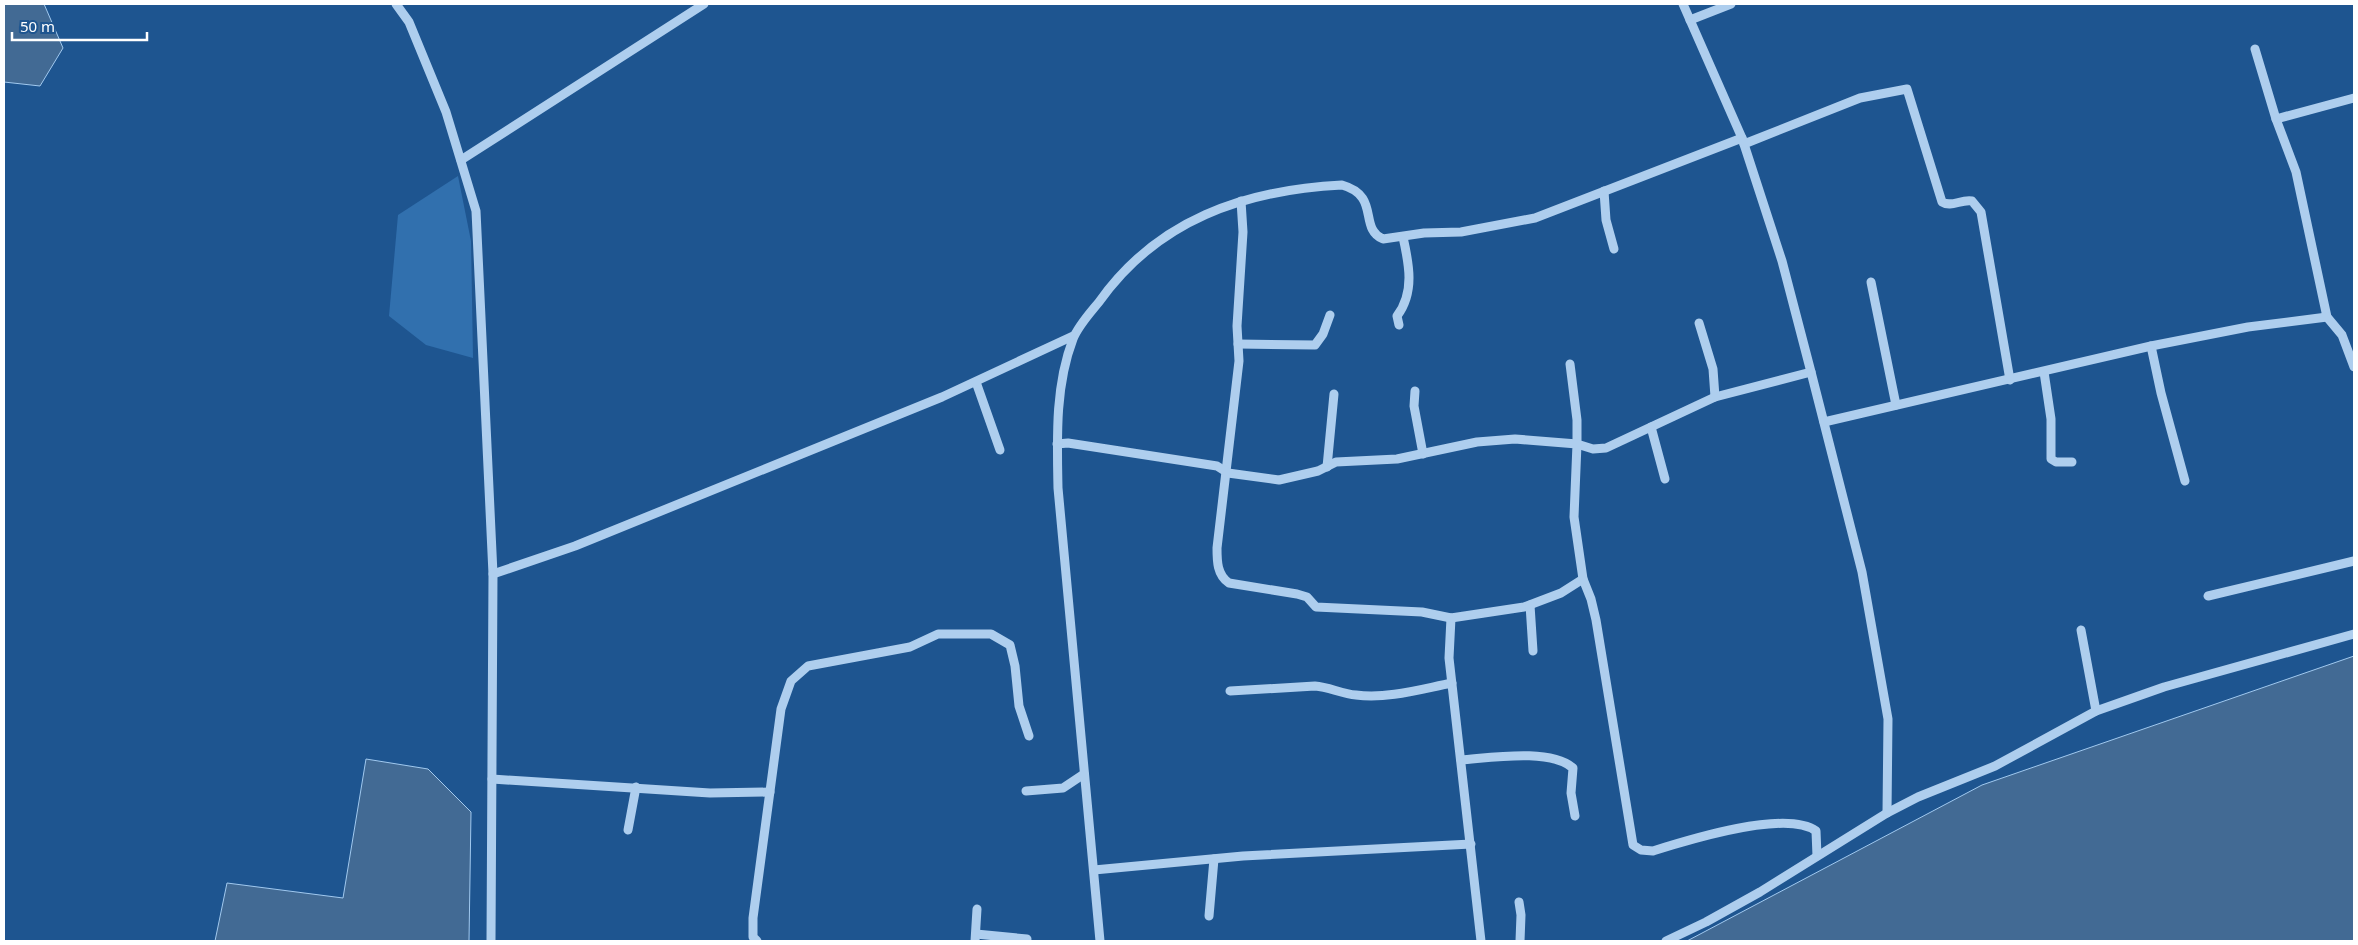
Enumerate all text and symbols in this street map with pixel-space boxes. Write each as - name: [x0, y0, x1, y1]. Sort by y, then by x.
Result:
- scale bar: [12, 10, 148, 42]
- text: 50 m: [20, 16, 55, 36]

